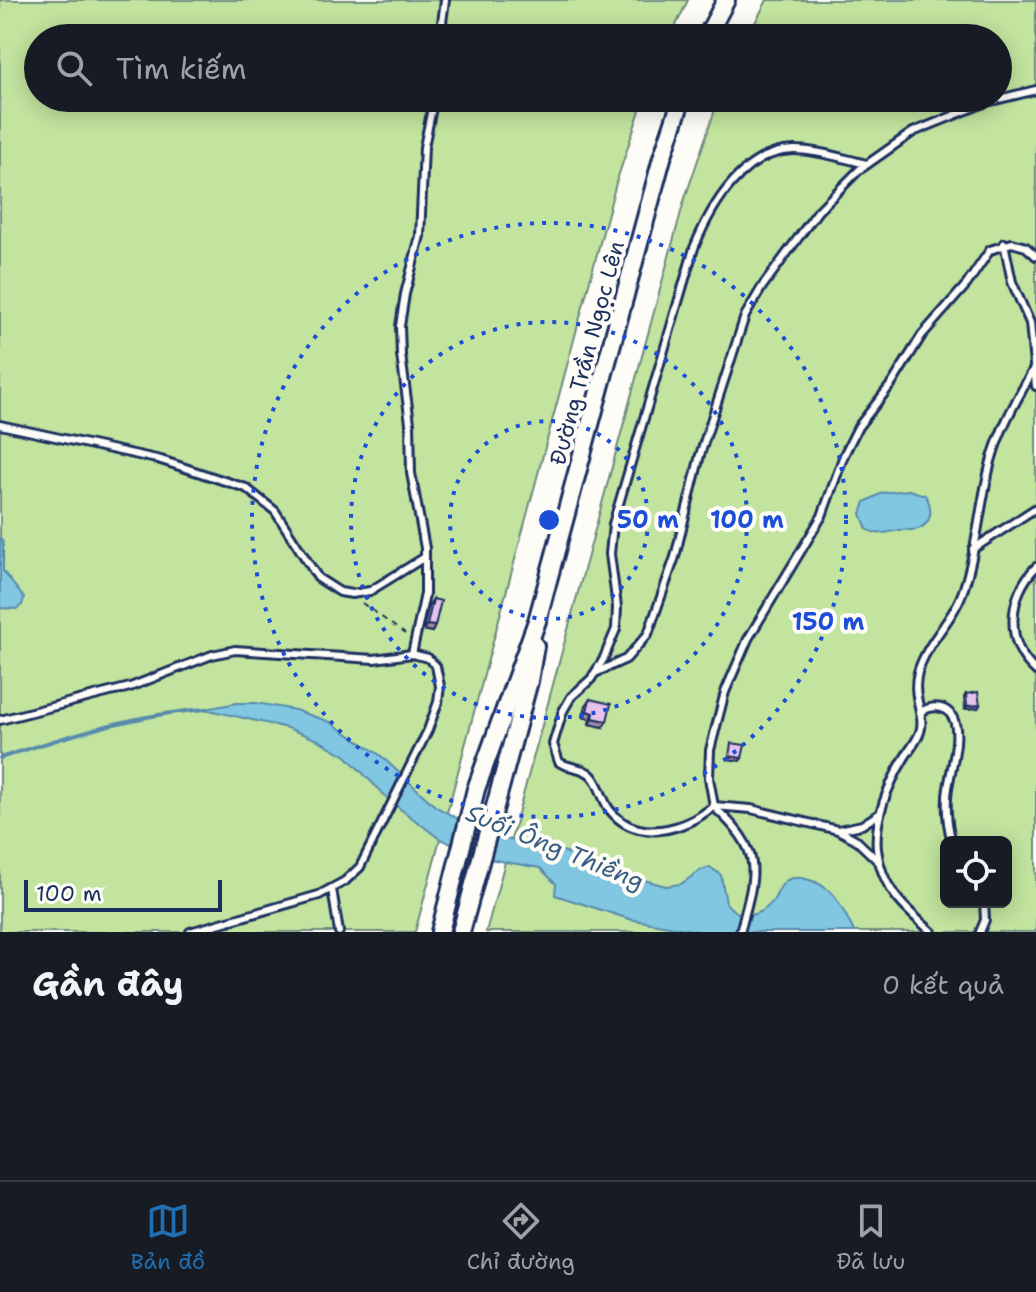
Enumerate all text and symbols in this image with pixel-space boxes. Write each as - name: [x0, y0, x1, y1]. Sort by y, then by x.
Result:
- search box: [24, 24, 1012, 112]
- icon: search: [52, 46, 96, 90]
- text: Tìm kiếm: [116, 48, 247, 89]
- street label: Đường Trần Ngọc Lên: [543, 238, 631, 468]
- text: 50 m: [617, 504, 679, 536]
- text: 100 m: [710, 504, 784, 536]
- centre of rings: [535, 506, 563, 534]
- text: 150 m: [792, 606, 864, 638]
- water label: Suối Ông Thiềng: [461, 797, 649, 897]
- map controls: [940, 836, 1012, 908]
- button: locate: [940, 836, 1012, 908]
- scale bar: [24, 876, 222, 912]
- text: 100 m: [36, 879, 102, 908]
- text: Gần đây: [32, 961, 184, 1007]
- text: 0 kết quả: [882, 967, 1004, 1002]
- tab: Bản đồ: [131, 1199, 205, 1276]
- tab: Chỉ đường: [467, 1199, 575, 1276]
- tab: Đã lưu: [836, 1199, 905, 1276]

